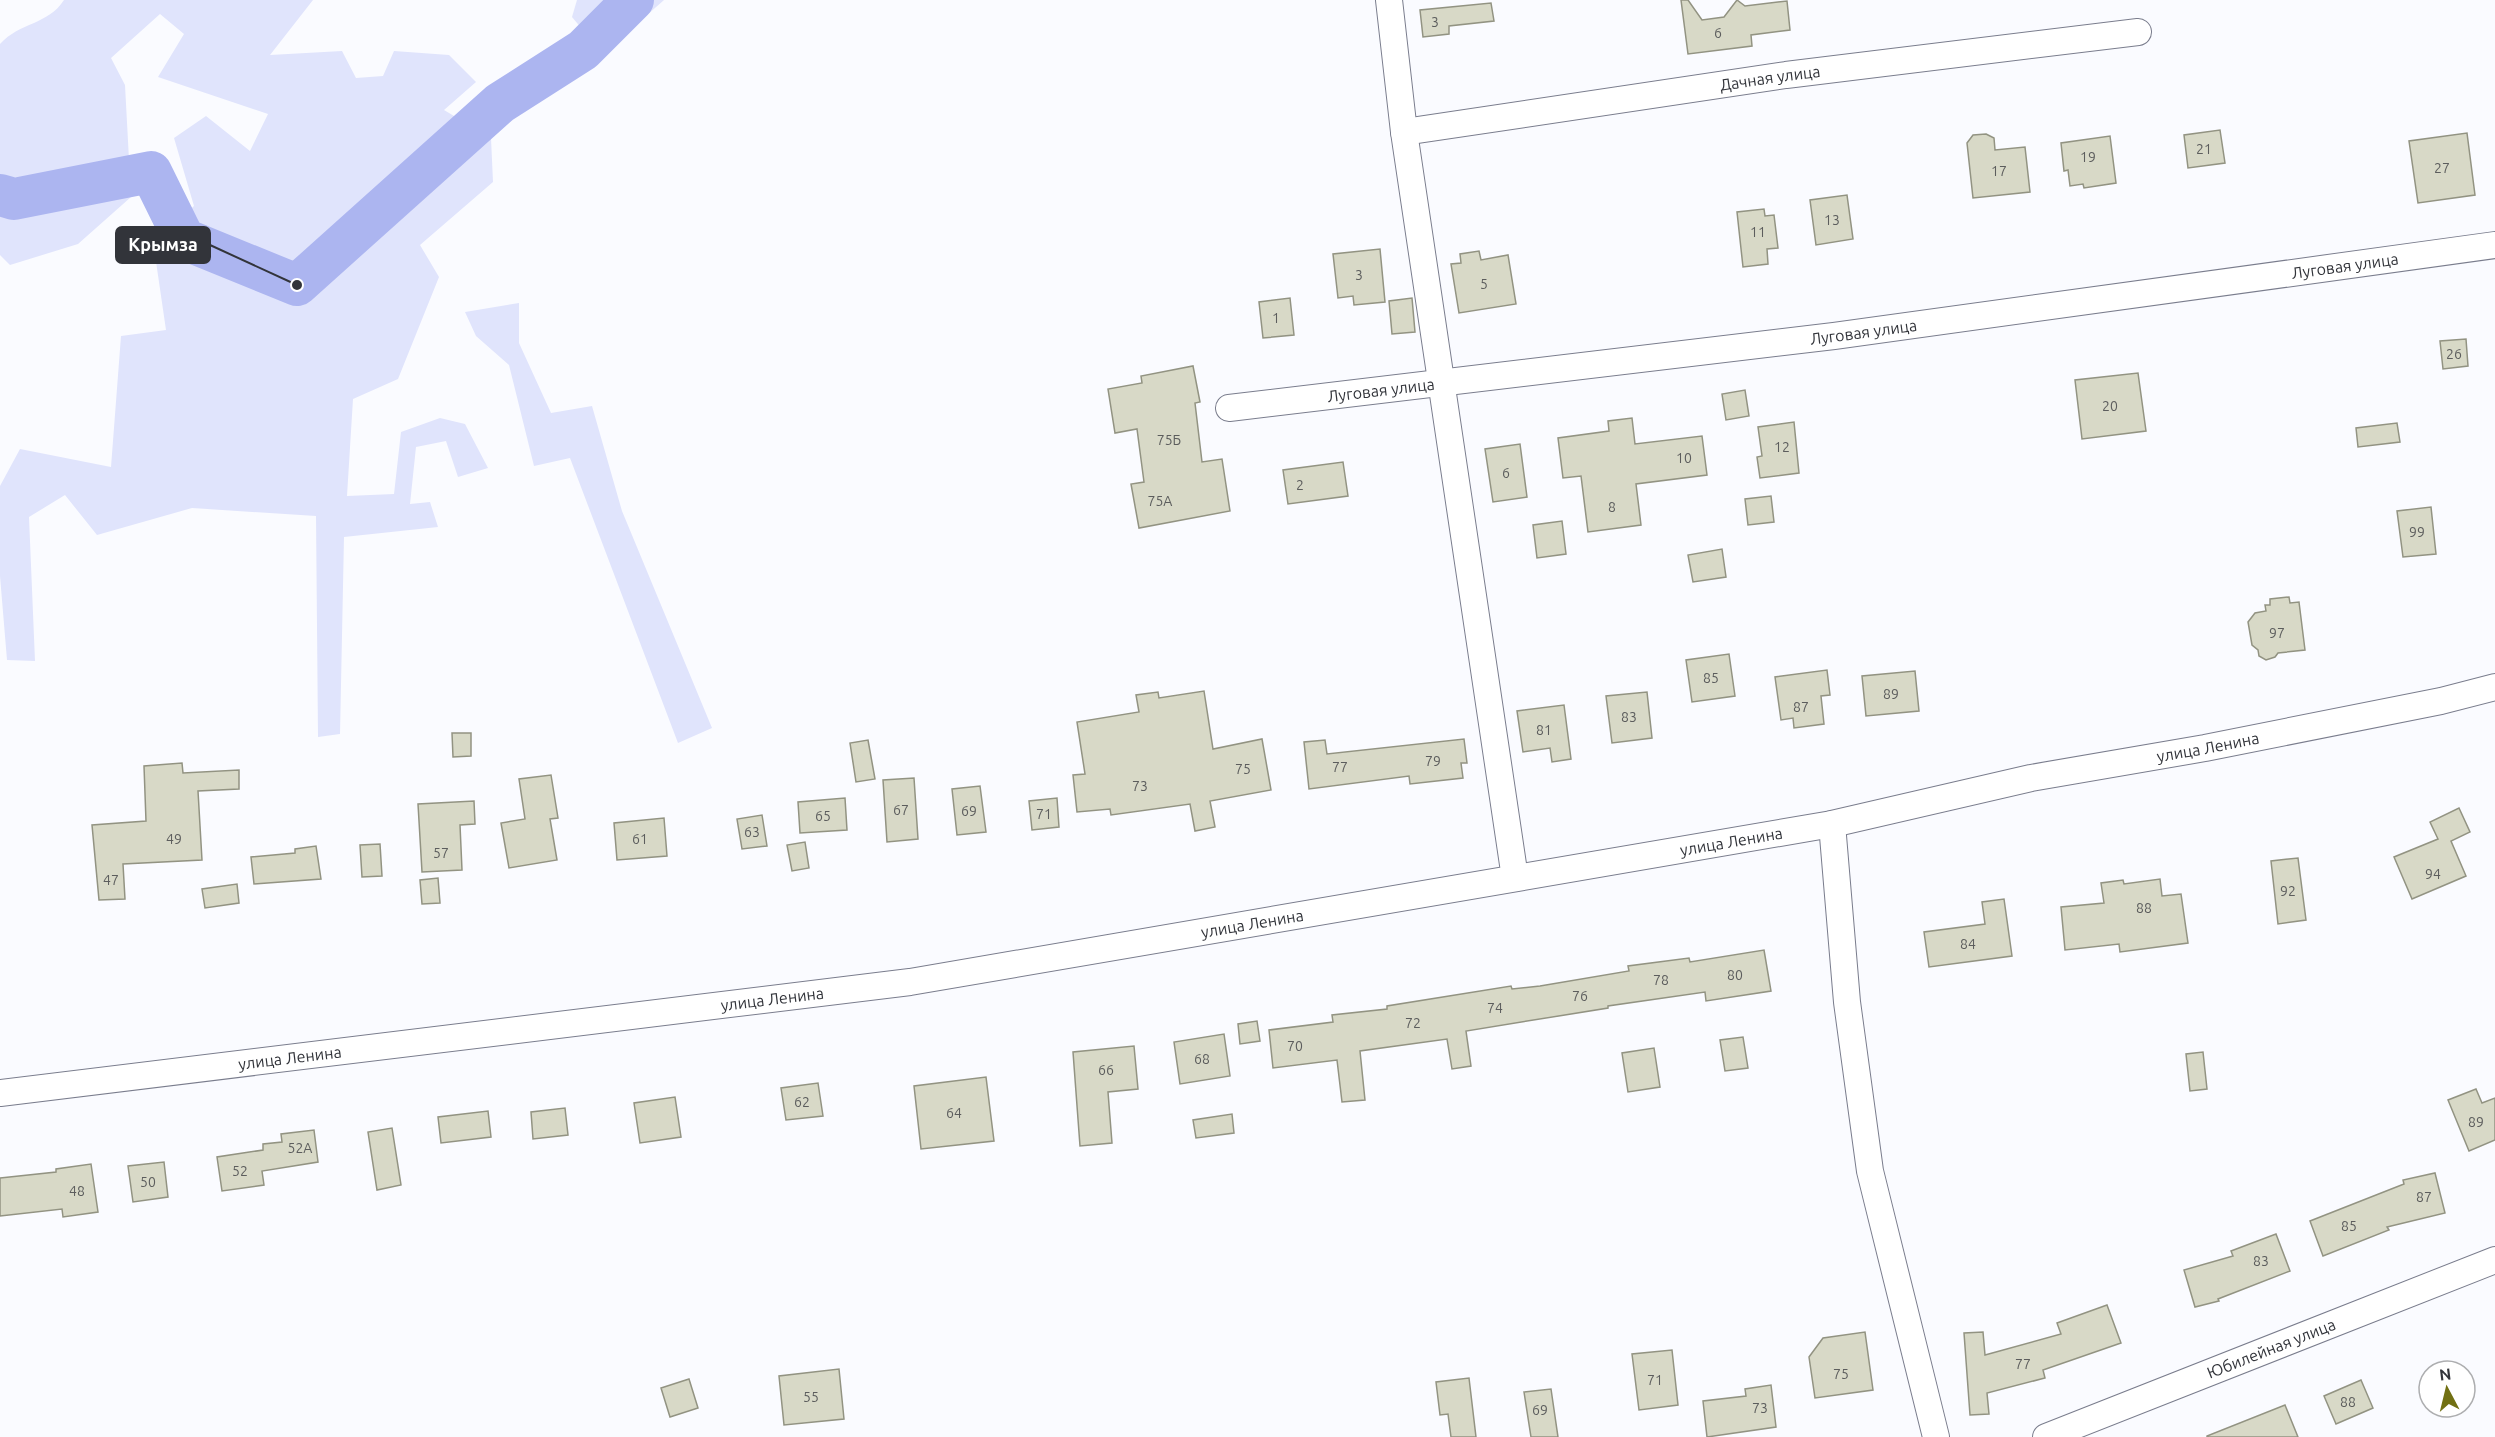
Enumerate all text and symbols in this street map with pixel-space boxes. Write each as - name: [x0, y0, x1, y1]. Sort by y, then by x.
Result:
- house number: 3: [1431, 14, 1439, 30]
- house number: 6: [1714, 25, 1722, 41]
- street label: Дачная улица: [1718, 62, 1821, 94]
- house number: 21: [2196, 141, 2212, 157]
- house number: 19: [2080, 149, 2096, 165]
- house number: 27: [2434, 160, 2450, 176]
- house number: 17: [1991, 163, 2007, 179]
- house number: 13: [1824, 212, 1840, 228]
- house number: 11: [1750, 224, 1766, 240]
- callout: Крымза: [116, 227, 210, 263]
- text: Крымза: [128, 234, 198, 254]
- street label: Луговая улица: [2290, 249, 2400, 282]
- house number: 3: [1355, 267, 1363, 283]
- house number: 5: [1480, 276, 1488, 292]
- house number: 1: [1272, 310, 1280, 326]
- street label: Луговая улица: [1809, 316, 1918, 348]
- house number: 26: [2446, 346, 2462, 362]
- street label: Луговая улица: [1326, 375, 1436, 405]
- house number: 20: [2102, 398, 2118, 414]
- house number: 75Б: [1157, 432, 1181, 448]
- house number: 12: [1774, 439, 1790, 455]
- house number: 10: [1676, 450, 1692, 466]
- house number: 6: [1502, 465, 1510, 481]
- house number: 2: [1296, 477, 1304, 493]
- house number: 75А: [1148, 493, 1172, 509]
- house number: 8: [1608, 499, 1616, 515]
- house number: 99: [2409, 524, 2425, 540]
- house number: 97: [2269, 625, 2285, 641]
- house number: 85: [1703, 670, 1719, 686]
- house number: 89: [1883, 686, 1899, 702]
- house number: 87: [1793, 699, 1809, 715]
- house number: 83: [1621, 709, 1637, 725]
- house number: 81: [1536, 722, 1552, 738]
- street label: улица Ленина: [2155, 728, 2261, 765]
- house number: 79: [1425, 753, 1441, 769]
- house number: 77: [1332, 759, 1348, 775]
- house number: 75: [1235, 761, 1251, 777]
- house number: 73: [1132, 778, 1148, 794]
- house number: 67: [893, 802, 909, 818]
- house number: 69: [961, 803, 977, 819]
- house number: 71: [1036, 806, 1052, 822]
- house number: 65: [815, 808, 831, 824]
- house number: 63: [744, 824, 760, 840]
- street label: улица Ленина: [1679, 824, 1784, 859]
- house number: 49: [166, 831, 182, 847]
- house number: 61: [632, 831, 648, 847]
- house number: 57: [433, 845, 449, 861]
- house number: 94: [2425, 866, 2441, 882]
- house number: 47: [103, 872, 119, 888]
- house number: 92: [2280, 883, 2296, 899]
- house number: 88: [2136, 900, 2152, 916]
- street label: улица Ленина: [1200, 906, 1305, 941]
- house number: 84: [1960, 936, 1976, 952]
- house number: 80: [1727, 967, 1743, 983]
- house number: 78: [1653, 972, 1669, 988]
- street label: улица Ленина: [720, 984, 825, 1014]
- house number: 76: [1572, 988, 1588, 1004]
- house number: 74: [1487, 1000, 1503, 1016]
- house number: 72: [1405, 1015, 1421, 1031]
- house number: 70: [1287, 1038, 1303, 1054]
- street label: улица Ленина: [237, 1042, 342, 1073]
- house number: 68: [1194, 1051, 1210, 1067]
- house number: 66: [1098, 1062, 1114, 1078]
- house number: 62: [794, 1094, 810, 1110]
- house number: 64: [946, 1105, 962, 1121]
- house number: 89: [2468, 1114, 2484, 1130]
- house number: 52А: [288, 1140, 312, 1156]
- house number: 52: [232, 1163, 248, 1179]
- house number: 50: [140, 1174, 156, 1190]
- house number: 48: [69, 1183, 85, 1199]
- house number: 87: [2416, 1189, 2432, 1205]
- house number: 85: [2341, 1218, 2357, 1234]
- house number: 83: [2253, 1253, 2269, 1269]
- street label: Юбилейная улица: [2204, 1315, 2338, 1382]
- house number: 77: [2015, 1356, 2031, 1372]
- north arrow: [2417, 1359, 2477, 1419]
- text: N: [2438, 1364, 2452, 1384]
- house number: 75: [1833, 1366, 1849, 1382]
- house number: 71: [1647, 1372, 1663, 1388]
- house number: 55: [803, 1389, 819, 1405]
- house number: 88: [2340, 1394, 2356, 1410]
- house number: 73: [1752, 1400, 1768, 1416]
- house number: 69: [1532, 1402, 1548, 1418]

